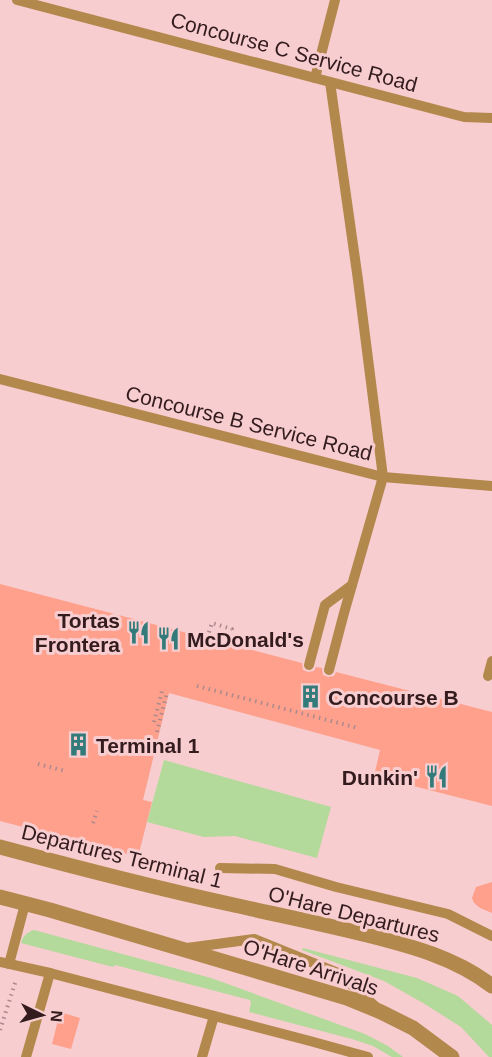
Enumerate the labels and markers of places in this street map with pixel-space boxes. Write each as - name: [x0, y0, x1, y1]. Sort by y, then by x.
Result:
- place label: Tortas Frontera: [35, 609, 120, 656]
- restaurant icon: Tortas Frontera: [125, 619, 151, 645]
- restaurant icon: McDonald's: [156, 626, 182, 652]
- place label: McDonald's: [187, 628, 304, 651]
- building icon: Concourse B: [297, 684, 323, 710]
- place label: Concourse B: [328, 686, 459, 709]
- building icon: Terminal 1: [65, 732, 91, 758]
- place label: Terminal 1: [96, 734, 200, 757]
- restaurant icon: Dunkin': [423, 764, 449, 790]
- place label: Dunkin': [342, 766, 418, 789]

